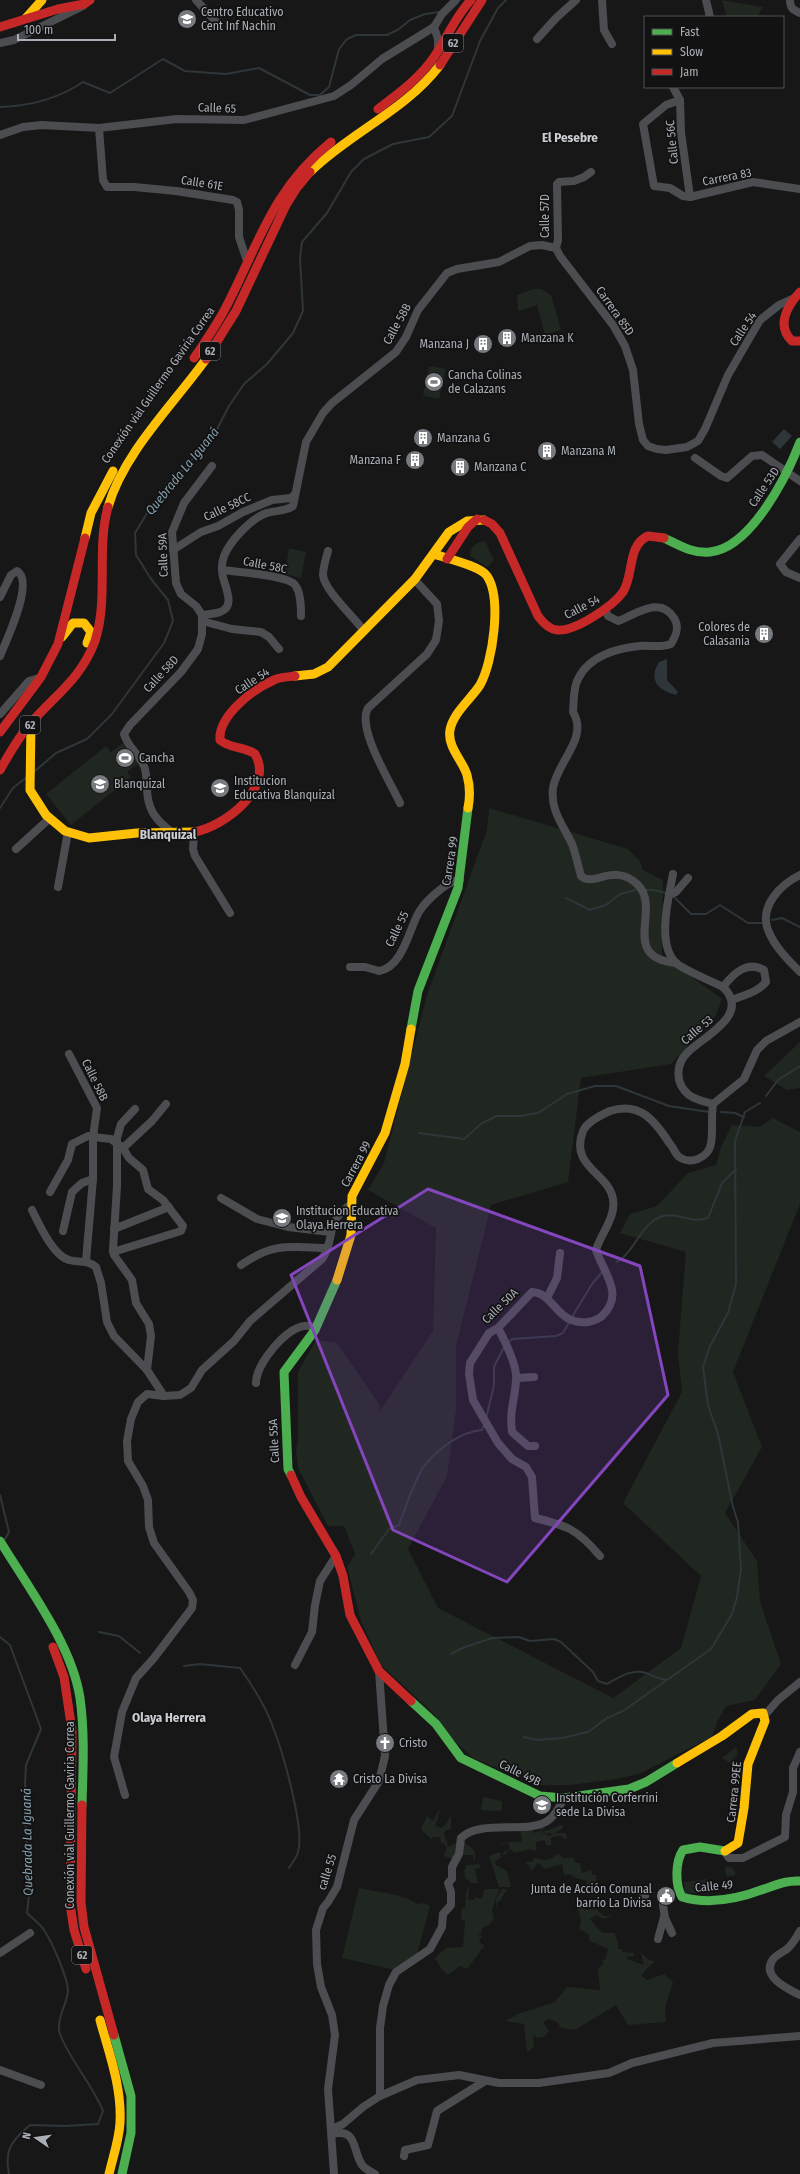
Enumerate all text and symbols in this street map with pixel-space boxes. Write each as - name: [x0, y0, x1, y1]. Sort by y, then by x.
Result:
- place label: Centro Educativo Cent Inf Nachin: [201, 5, 284, 33]
- school or university icon: Centro Educativo Cent Inf Nachin: [176, 8, 198, 30]
- scale bar: [18, 16, 115, 42]
- legend: [644, 16, 784, 88]
- text: 100 m: [24, 23, 53, 37]
- text: Fast: [680, 25, 699, 39]
- road number: 62: [443, 34, 463, 52]
- text: Slow: [680, 45, 703, 59]
- text: Jam: [680, 65, 698, 79]
- street label: Calle 65: [198, 100, 237, 116]
- street label: Calle 56C: [663, 119, 681, 165]
- district label: El Pesebre: [542, 130, 598, 145]
- street label: Carrera 83: [701, 165, 753, 189]
- street label: Calle 61E: [180, 173, 224, 193]
- street label: Calle 57D: [538, 194, 552, 238]
- street label: Carrera 85D: [593, 284, 637, 338]
- street label: Calle 58B: [380, 301, 414, 347]
- street label: Conexión vial Guillermo Gaviria Correa: [98, 304, 218, 466]
- street label: Calle 54: [727, 309, 760, 349]
- building icon: Manzana K: [496, 327, 518, 349]
- place label: Manzana K: [521, 331, 574, 345]
- building icon: Manzana J: [472, 333, 494, 355]
- place label: Manzana J: [419, 337, 469, 351]
- road number: 62: [200, 342, 220, 360]
- place label: Cancha Colinas de Calazans: [448, 368, 522, 396]
- sports icon: Cancha Colinas de Calazans: [423, 371, 445, 393]
- water label: Quebrada La Iguaná: [142, 424, 222, 518]
- building icon: Manzana G: [412, 427, 434, 449]
- place label: Manzana G: [437, 431, 490, 445]
- building icon: Manzana M: [536, 440, 558, 462]
- place label: Manzana M: [561, 444, 616, 458]
- building icon: Manzana F: [404, 449, 426, 471]
- place label: Manzana F: [350, 453, 402, 467]
- building icon: Manzana C: [449, 456, 471, 478]
- place label: Manzana C: [474, 460, 526, 474]
- street label: Calle 53D: [746, 465, 782, 509]
- street label: Calle 58CC: [201, 490, 253, 524]
- street label: Calle 59A: [155, 532, 171, 577]
- street label: Calle 58C: [242, 554, 288, 576]
- street label: Calle 54: [562, 592, 602, 622]
- place label: Colores de Calasania: [698, 620, 750, 648]
- building icon: Colores de Calasania: [753, 623, 775, 645]
- street label: Calle 58D: [140, 653, 182, 695]
- street label: Calle 54: [232, 665, 272, 697]
- road number: 62: [20, 716, 40, 734]
- sports icon: Cancha: [114, 747, 136, 769]
- place label: Cancha: [139, 751, 175, 765]
- school or university icon: Blanquizal: [89, 773, 111, 795]
- place label: Institucion Educativa Blanquizal: [234, 774, 335, 802]
- place label: Blanquizal: [114, 777, 165, 791]
- school or university icon: Institucion Educativa Blanquizal: [209, 777, 231, 799]
- district label: Blanquizal: [140, 827, 197, 842]
- street label: Carrera 99: [439, 835, 461, 887]
- street label: Calle 55: [382, 909, 412, 949]
- street label: Calle 53: [678, 1013, 716, 1047]
- street label: Calle 58B: [79, 1057, 111, 1104]
- street label: Carrera 99: [338, 1138, 374, 1189]
- place label: Institucion Educativa Olaya Herrera: [296, 1204, 398, 1232]
- school or university icon: Institucion Educativa Olaya Herrera: [271, 1207, 293, 1229]
- street label: Calle 50A: [479, 1285, 521, 1327]
- street label: Calle 55A: [266, 1418, 282, 1463]
- district label: Olaya Herrera: [132, 1710, 207, 1725]
- street label: Conexión vial Guillermo Gaviria Correa: [63, 1721, 77, 1909]
- church icon: Cristo: [374, 1732, 396, 1754]
- place label: Cristo: [399, 1736, 427, 1750]
- street label: Calle 49B: [497, 1757, 544, 1789]
- street label: Carrera 99EE: [724, 1760, 744, 1823]
- temple icon: Cristo La Divisa: [328, 1768, 350, 1790]
- place label: Cristo La Divisa: [353, 1772, 427, 1786]
- water label: Quebrada La Iguaná: [19, 1788, 35, 1896]
- place label: Institución Corferrini sede La Divisa: [556, 1791, 658, 1819]
- school or university icon: Institución Corferrini sede La Divisa: [531, 1794, 553, 1816]
- street label: calle 55: [315, 1852, 339, 1892]
- street label: Calle 49: [694, 1877, 734, 1895]
- place label: Junta de Acción Comunal barrio La Divisa: [531, 1882, 652, 1910]
- public building icon: Junta de Acción Comunal barrio La Divisa: [655, 1885, 677, 1907]
- road number: 62: [72, 1946, 92, 1964]
- north arrow: [16, 2118, 56, 2158]
- text: N: [20, 2131, 34, 2141]

